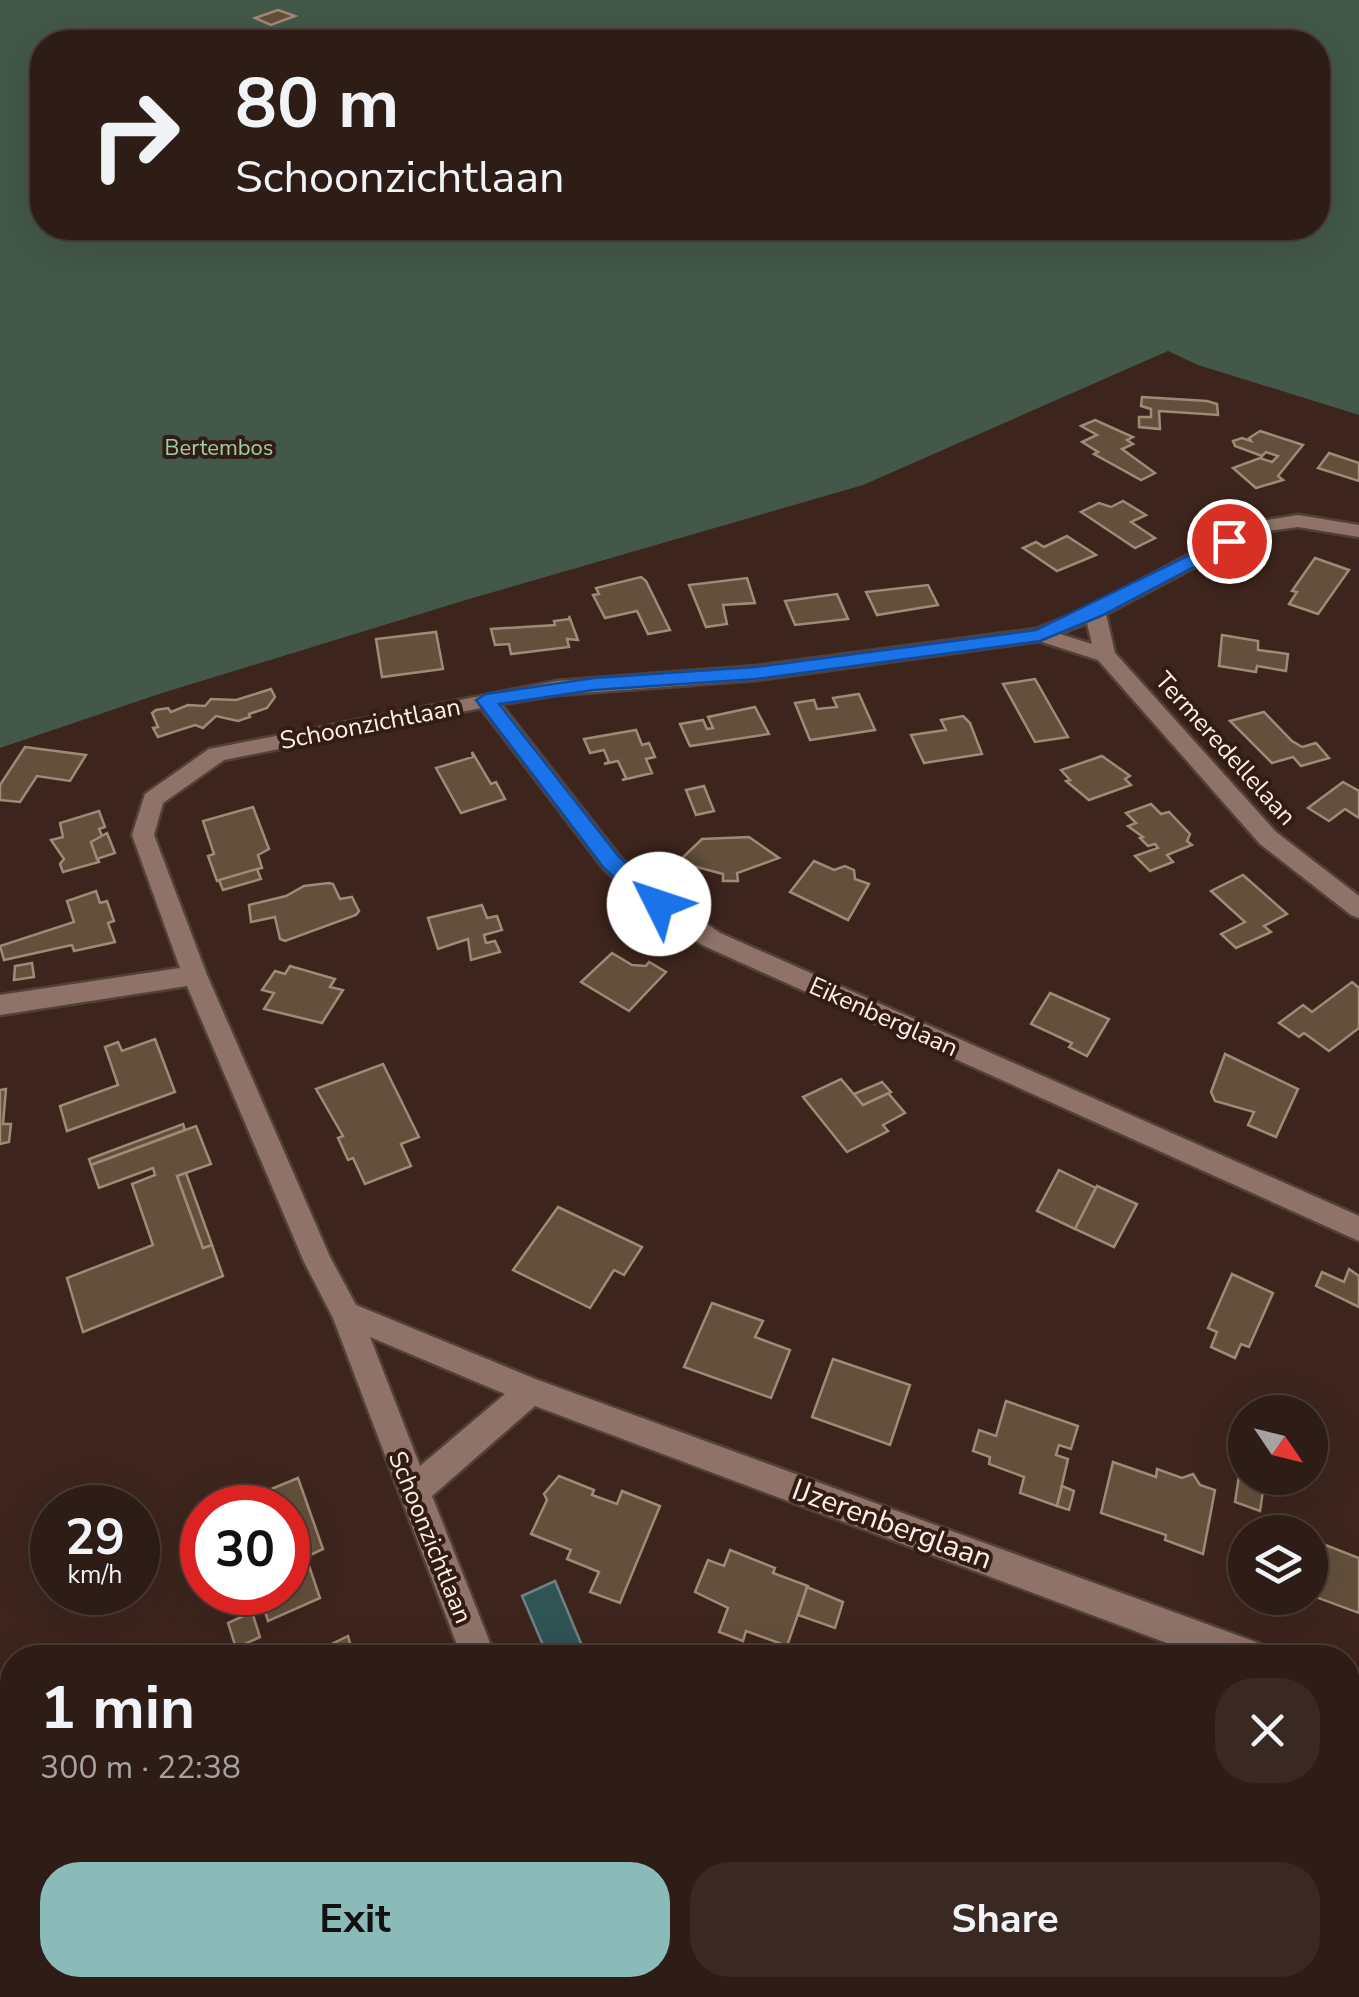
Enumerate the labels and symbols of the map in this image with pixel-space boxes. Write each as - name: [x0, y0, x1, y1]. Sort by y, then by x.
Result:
- park label: Bertembos: [165, 433, 273, 463]
- pin: [1187, 499, 1272, 584]
- street label: Termeredellelaan: [1147, 664, 1304, 833]
- street label: Schoonzichtlaan: [277, 690, 463, 758]
- position arrow: [607, 852, 711, 956]
- street label: Eikenberglaan: [804, 969, 963, 1065]
- north arrow: [1228, 1395, 1328, 1495]
- street label: Schoonzichtlaan: [380, 1446, 480, 1629]
- street label: IJzerenberglaan: [786, 1469, 997, 1580]
- speed limit sign: 30: [180, 1485, 310, 1615]

